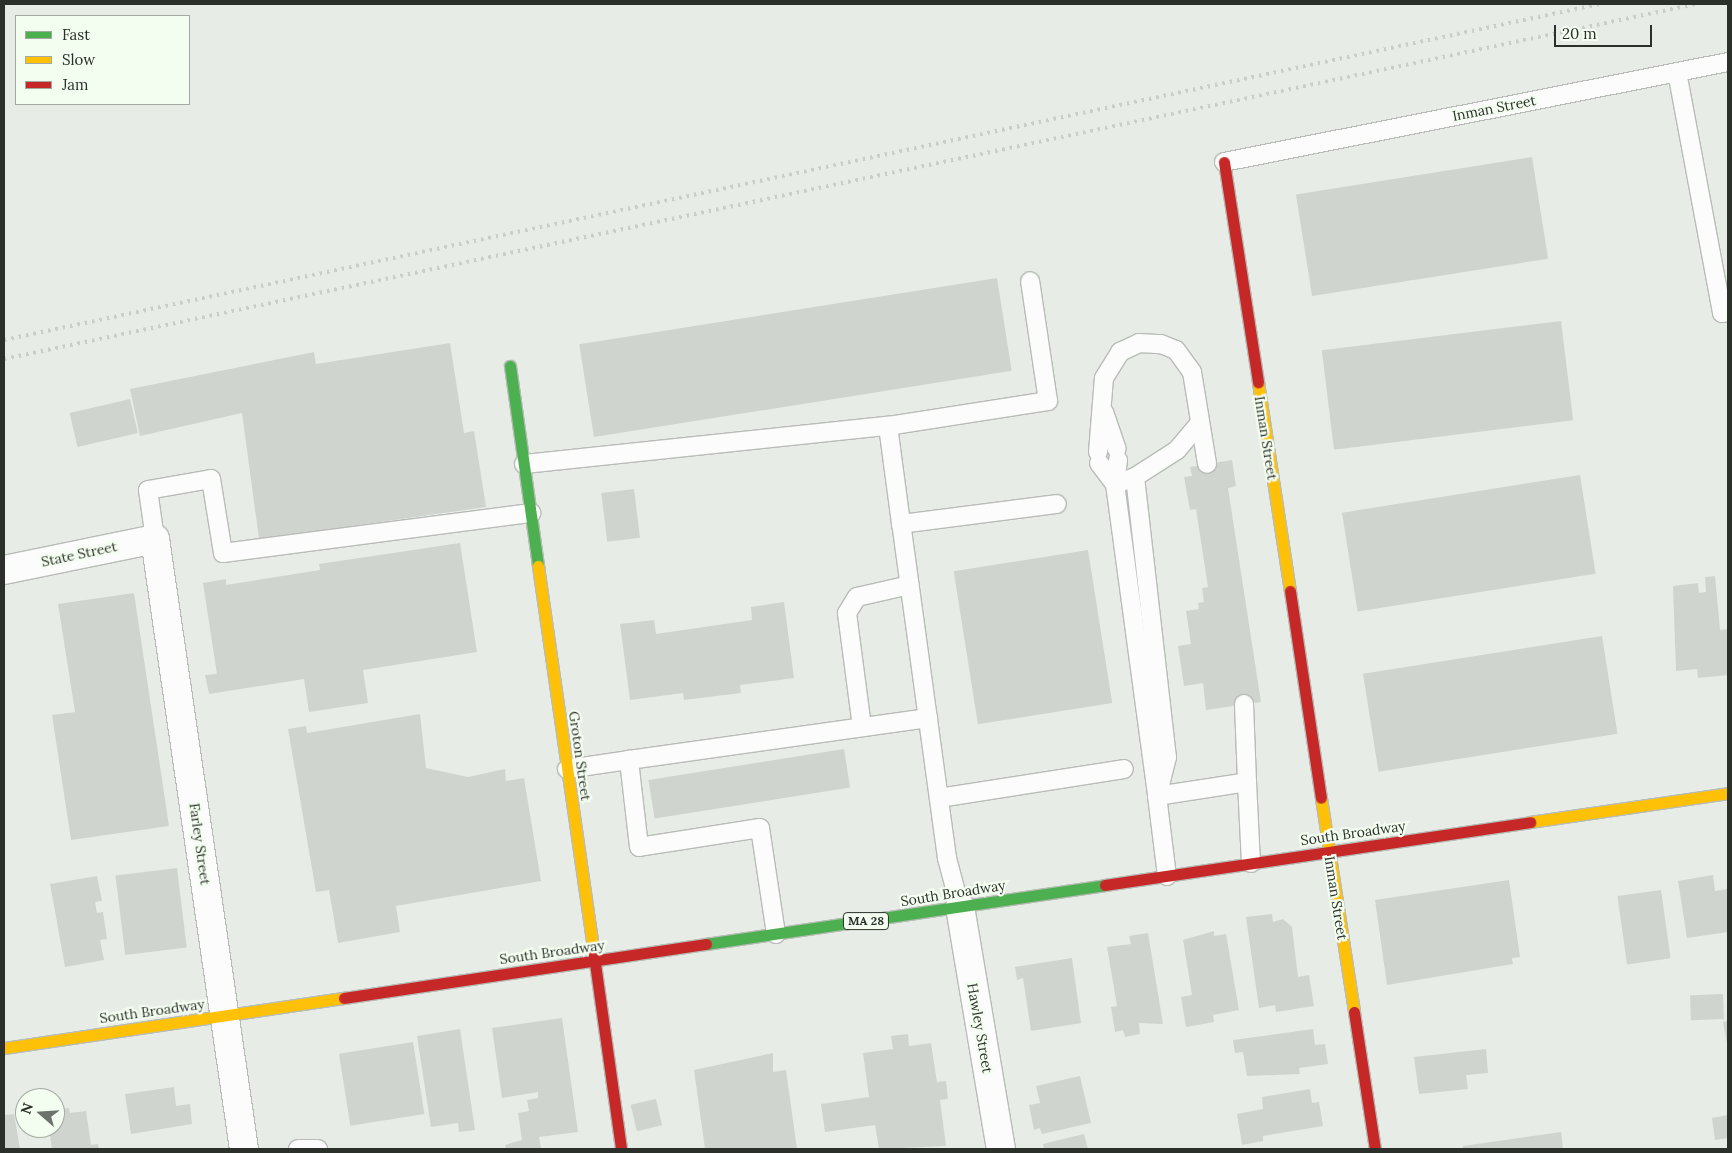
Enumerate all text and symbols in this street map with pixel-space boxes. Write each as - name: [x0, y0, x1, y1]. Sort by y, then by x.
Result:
- legend: [15, 15, 190, 105]
- scale bar: [1557, 15, 1654, 47]
- text: 20 m: [1562, 24, 1597, 43]
- text: Fast: [62, 25, 90, 44]
- text: Slow: [62, 50, 95, 69]
- text: Jam: [62, 75, 89, 94]
- street label: Inman Street: [1451, 92, 1537, 124]
- street label: Inman Street: [1251, 395, 1281, 481]
- street label: State Street: [40, 538, 118, 570]
- street label: Groton Street: [565, 710, 595, 802]
- street label: Farley Street: [186, 802, 214, 886]
- street label: South Broadway: [1299, 817, 1407, 849]
- street label: Inman Street: [1321, 855, 1351, 941]
- street label: South Broadway: [899, 876, 1007, 910]
- road number: MA 28: [842, 911, 890, 930]
- street label: South Broadway: [498, 936, 606, 968]
- street label: Hawley Street: [964, 982, 996, 1074]
- street label: South Broadway: [98, 995, 206, 1027]
- north arrow: [15, 1088, 65, 1138]
- text: N: [16, 1100, 37, 1116]

